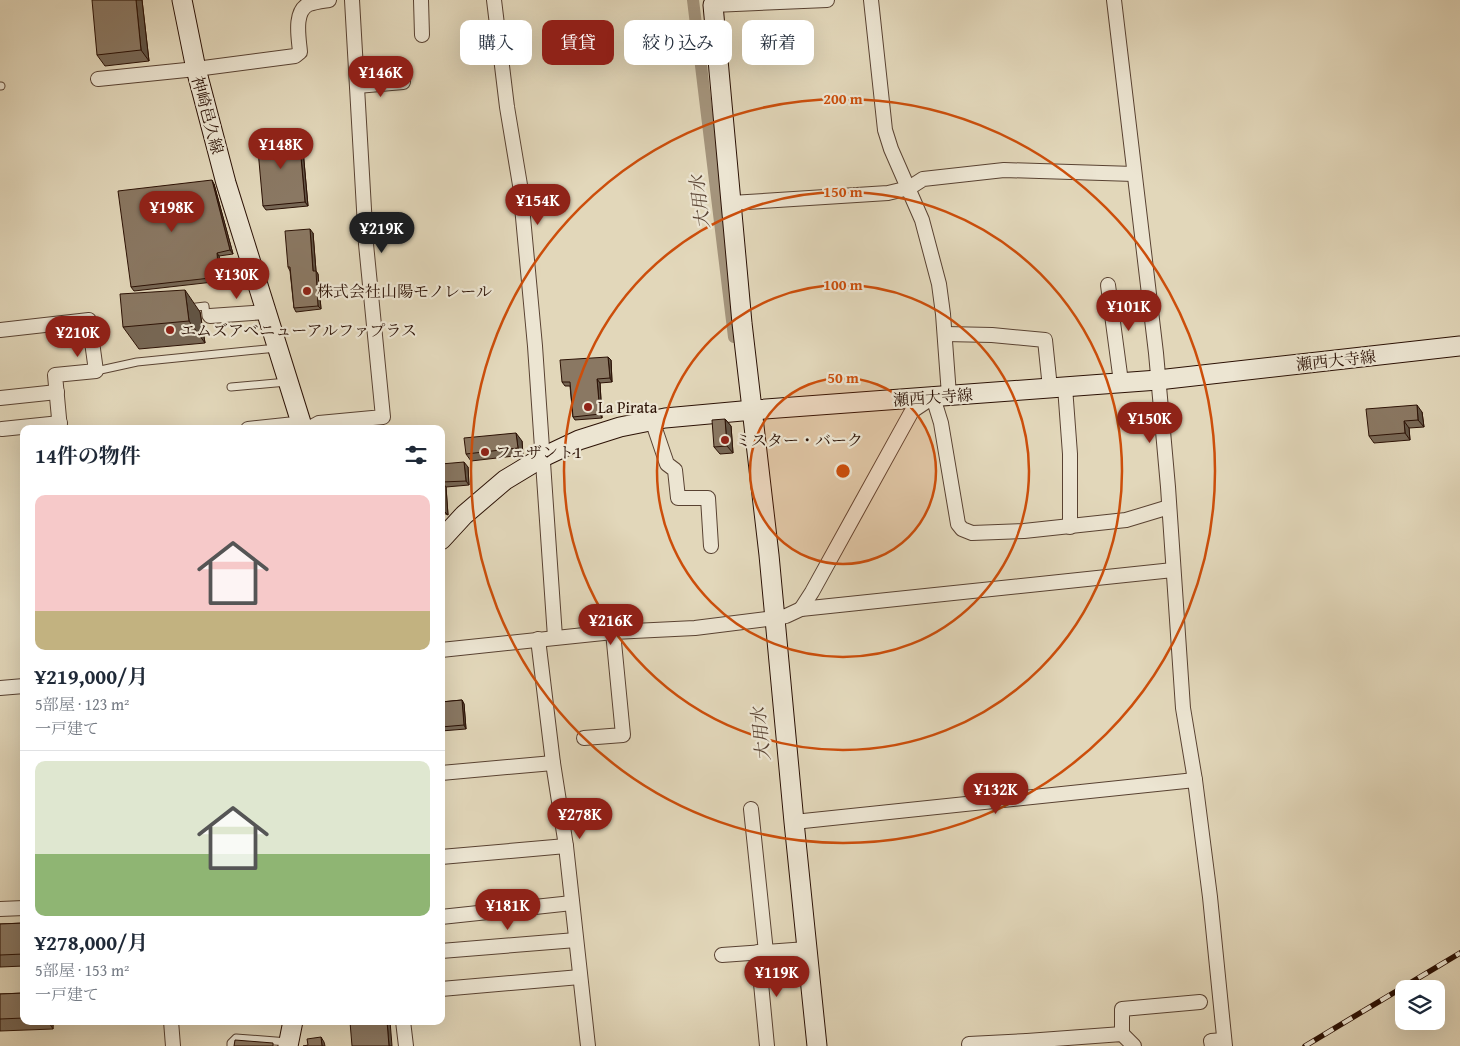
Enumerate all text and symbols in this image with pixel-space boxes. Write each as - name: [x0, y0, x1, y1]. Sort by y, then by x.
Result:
- chip: 購入: [460, 20, 532, 65]
- chip: 賃貸: [542, 20, 614, 65]
- chip: 絞り込み: [624, 20, 732, 65]
- chip: 新着: [742, 20, 814, 65]
- pin: ¥146K: [346, 56, 416, 98]
- text: ¥146K: [359, 60, 403, 84]
- street label: 神崎邑久線: [186, 73, 230, 157]
- text: 200 m: [823, 88, 863, 109]
- pin: ¥148K: [246, 128, 316, 170]
- text: ¥148K: [259, 132, 303, 156]
- water label: 大用水: [683, 172, 716, 231]
- text: 150 m: [823, 181, 863, 202]
- pin: ¥154K: [503, 184, 573, 226]
- text: ¥154K: [516, 188, 560, 212]
- pin: ¥198K: [137, 190, 207, 233]
- text: ¥198K: [150, 195, 194, 219]
- pin: ¥219K: [347, 212, 417, 254]
- text: ¥219K: [360, 216, 404, 240]
- pin: ¥130K: [202, 258, 272, 300]
- text: ¥130K: [215, 262, 259, 286]
- text: 100 m: [823, 274, 863, 295]
- place label: 株式会社山陽モノレール: [317, 279, 492, 303]
- marker: 株式会社山陽モノレール: [301, 285, 313, 297]
- pin: ¥101K: [1094, 290, 1164, 332]
- text: ¥101K: [1107, 294, 1151, 318]
- pin: ¥210K: [43, 316, 113, 358]
- place label: エムズアベニューアルファプラス: [180, 318, 417, 342]
- text: ¥210K: [56, 320, 100, 344]
- marker: エムズアベニューアルファプラス: [164, 324, 176, 336]
- street label: 瀬西大寺線: [1295, 344, 1377, 376]
- text: 50 m: [827, 367, 859, 388]
- street label: 瀬西大寺線: [892, 382, 974, 412]
- place label: La Pirata: [598, 395, 658, 419]
- marker: La Pirata: [582, 401, 594, 413]
- pin: ¥150K: [1115, 402, 1185, 444]
- text: ¥150K: [1128, 406, 1172, 430]
- place label: ミスター・バーク: [735, 428, 863, 452]
- marker: ミスター・バーク: [719, 434, 731, 446]
- text: 14件の物件: [35, 440, 141, 471]
- place label: フェザント1: [495, 440, 582, 464]
- icon: filters: [402, 441, 430, 469]
- marker: フェザント1: [479, 446, 491, 458]
- centre of rings: [834, 462, 852, 480]
- icon: home: [188, 528, 278, 618]
- pin: ¥216K: [576, 604, 646, 646]
- text: ¥216K: [589, 608, 633, 632]
- text: ¥219,000/月: [35, 661, 148, 692]
- text: 5部屋 · 123 m²: [35, 692, 130, 716]
- water label: 大用水: [744, 704, 777, 762]
- text: 一戸建て: [35, 716, 99, 740]
- pin: ¥132K: [961, 772, 1031, 815]
- text: ¥132K: [974, 777, 1018, 801]
- icon: home: [188, 793, 278, 883]
- pin: ¥278K: [545, 798, 615, 840]
- text: ¥278K: [558, 802, 602, 826]
- pin: ¥181K: [473, 888, 543, 931]
- text: ¥181K: [486, 893, 530, 917]
- text: ¥278,000/月: [35, 927, 148, 958]
- pin: ¥119K: [742, 956, 812, 998]
- text: 5部屋 · 153 m²: [35, 958, 130, 982]
- text: ¥119K: [755, 960, 799, 984]
- map controls: [1395, 980, 1445, 1030]
- button: layers: [1395, 980, 1445, 1030]
- text: 一戸建て: [35, 982, 99, 1006]

